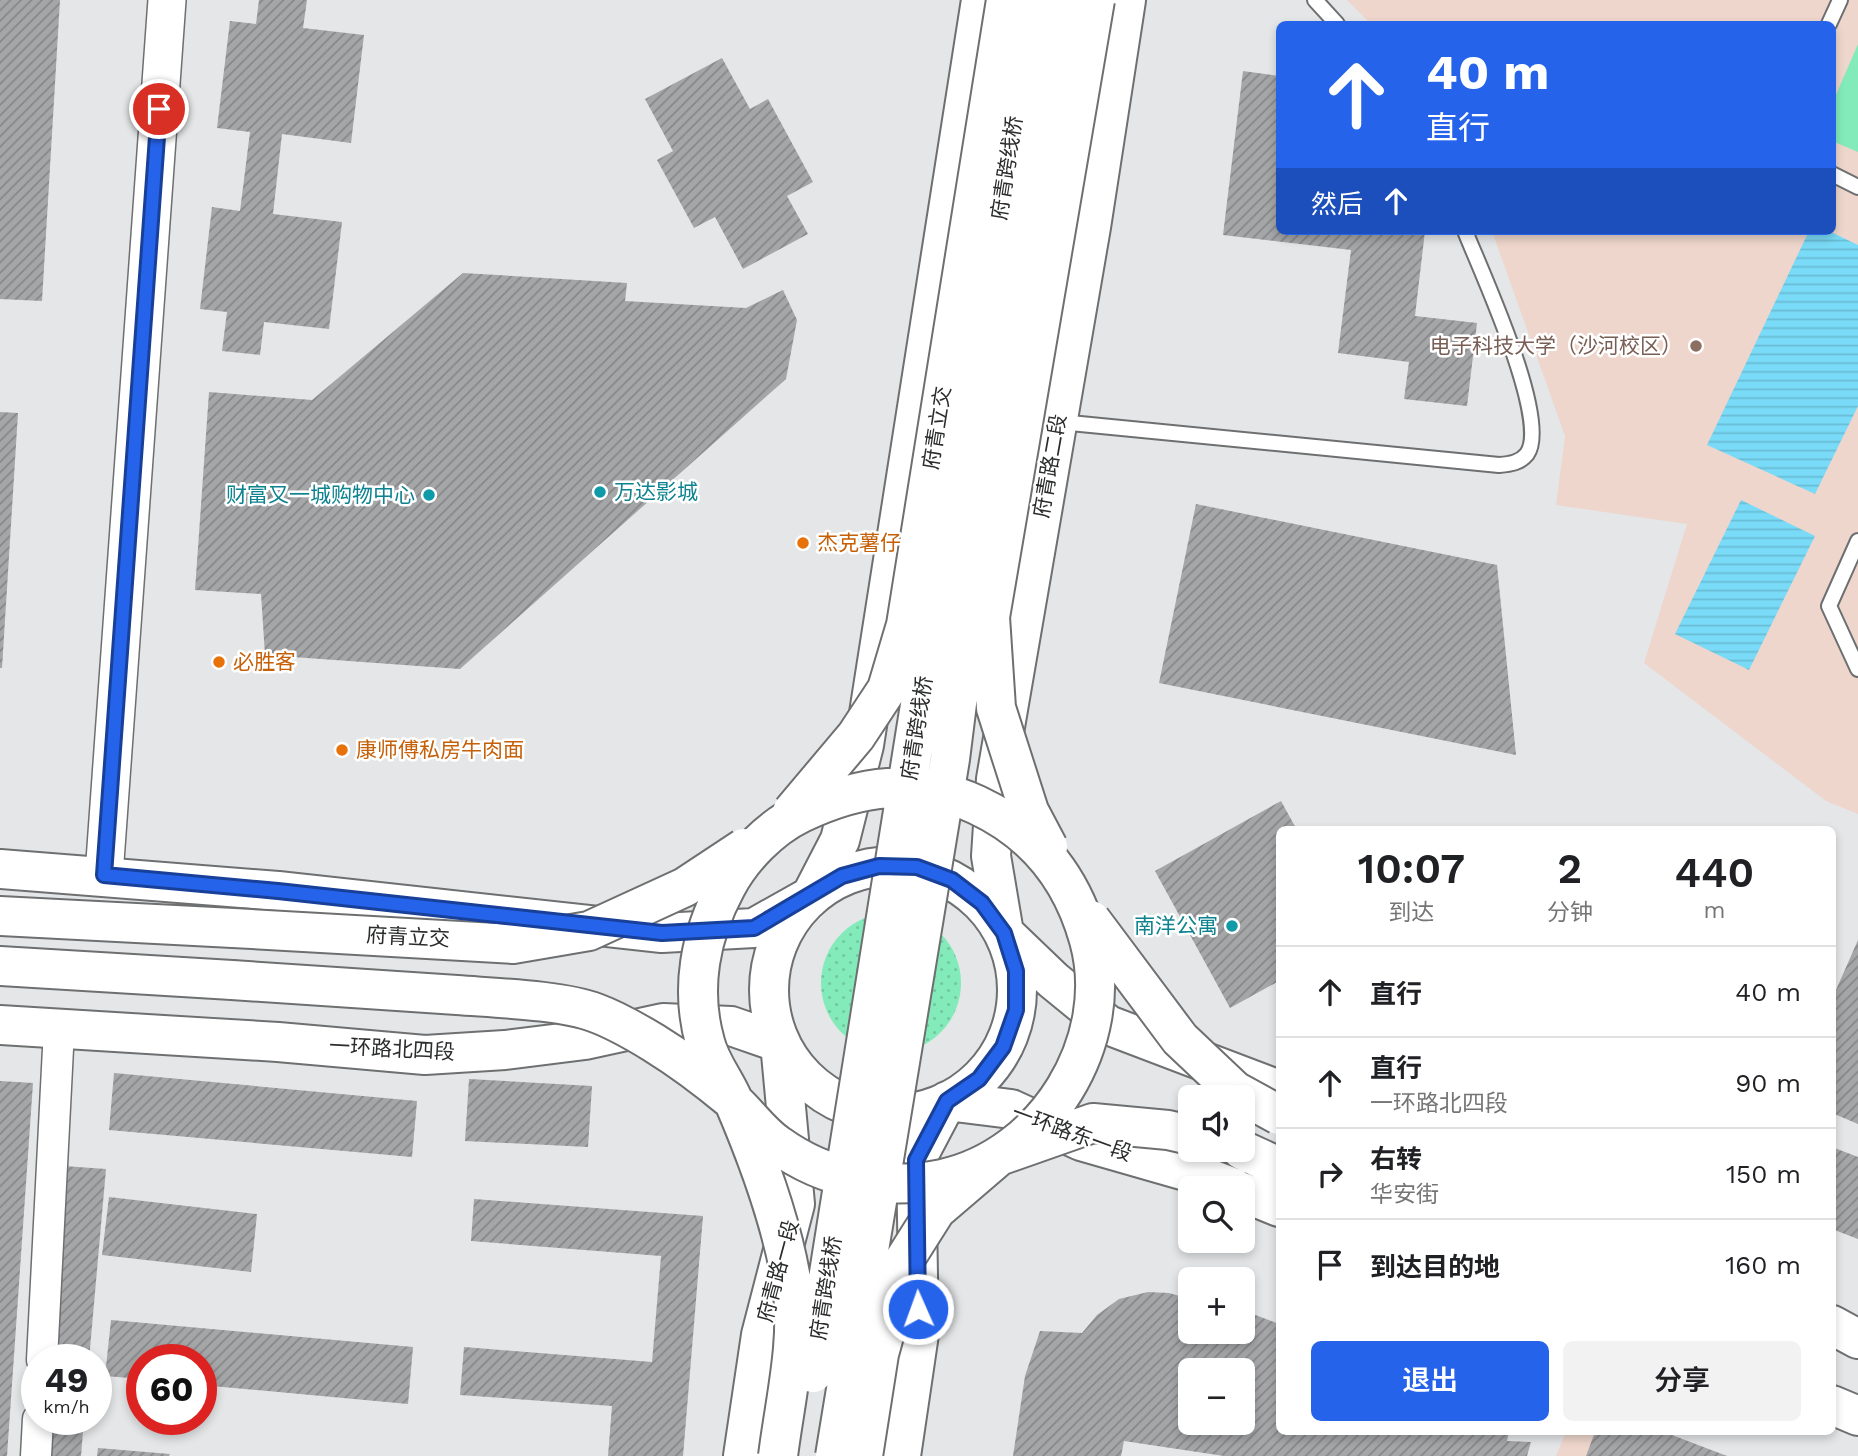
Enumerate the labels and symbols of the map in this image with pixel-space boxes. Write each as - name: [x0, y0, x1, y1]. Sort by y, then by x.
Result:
- pin: [129, 79, 189, 139]
- street label: 府青跨线桥: [986, 114, 1027, 222]
- place label: 电子科技大学（沙河校区）: [1430, 333, 1682, 358]
- marker: 电子科技大学（沙河校区）: [1688, 338, 1704, 354]
- street label: 府青立交: [918, 384, 955, 471]
- street label: 府青路二段: [1028, 412, 1071, 520]
- place label: 万达影城: [614, 479, 698, 504]
- place label: 财富又一城购物中心: [226, 482, 415, 507]
- marker: 万达影城: [592, 484, 608, 500]
- marker: 财富又一城购物中心: [421, 487, 437, 503]
- place label: 杰克薯仔: [817, 530, 901, 555]
- marker: 杰克薯仔: [795, 535, 811, 551]
- place label: 必胜客: [233, 649, 296, 674]
- marker: 必胜客: [211, 654, 227, 670]
- street label: 府青跨线桥: [896, 674, 937, 782]
- place label: 康师傅私房牛肉面: [356, 737, 524, 762]
- marker: 康师傅私房牛肉面: [334, 742, 350, 758]
- place label: 南洋公寓: [1134, 913, 1218, 938]
- marker: 南洋公寓: [1224, 918, 1240, 934]
- street label: 府青立交: [365, 922, 451, 951]
- street label: 一环路北四段: [328, 1033, 456, 1064]
- street label: 一环路东一段: [1009, 1099, 1136, 1166]
- street label: 府青路一段: [752, 1217, 803, 1325]
- street label: 府青跨线桥: [805, 1234, 846, 1342]
- position arrow: [881, 1272, 955, 1346]
- speed limit sign: 60: [126, 1344, 217, 1435]

